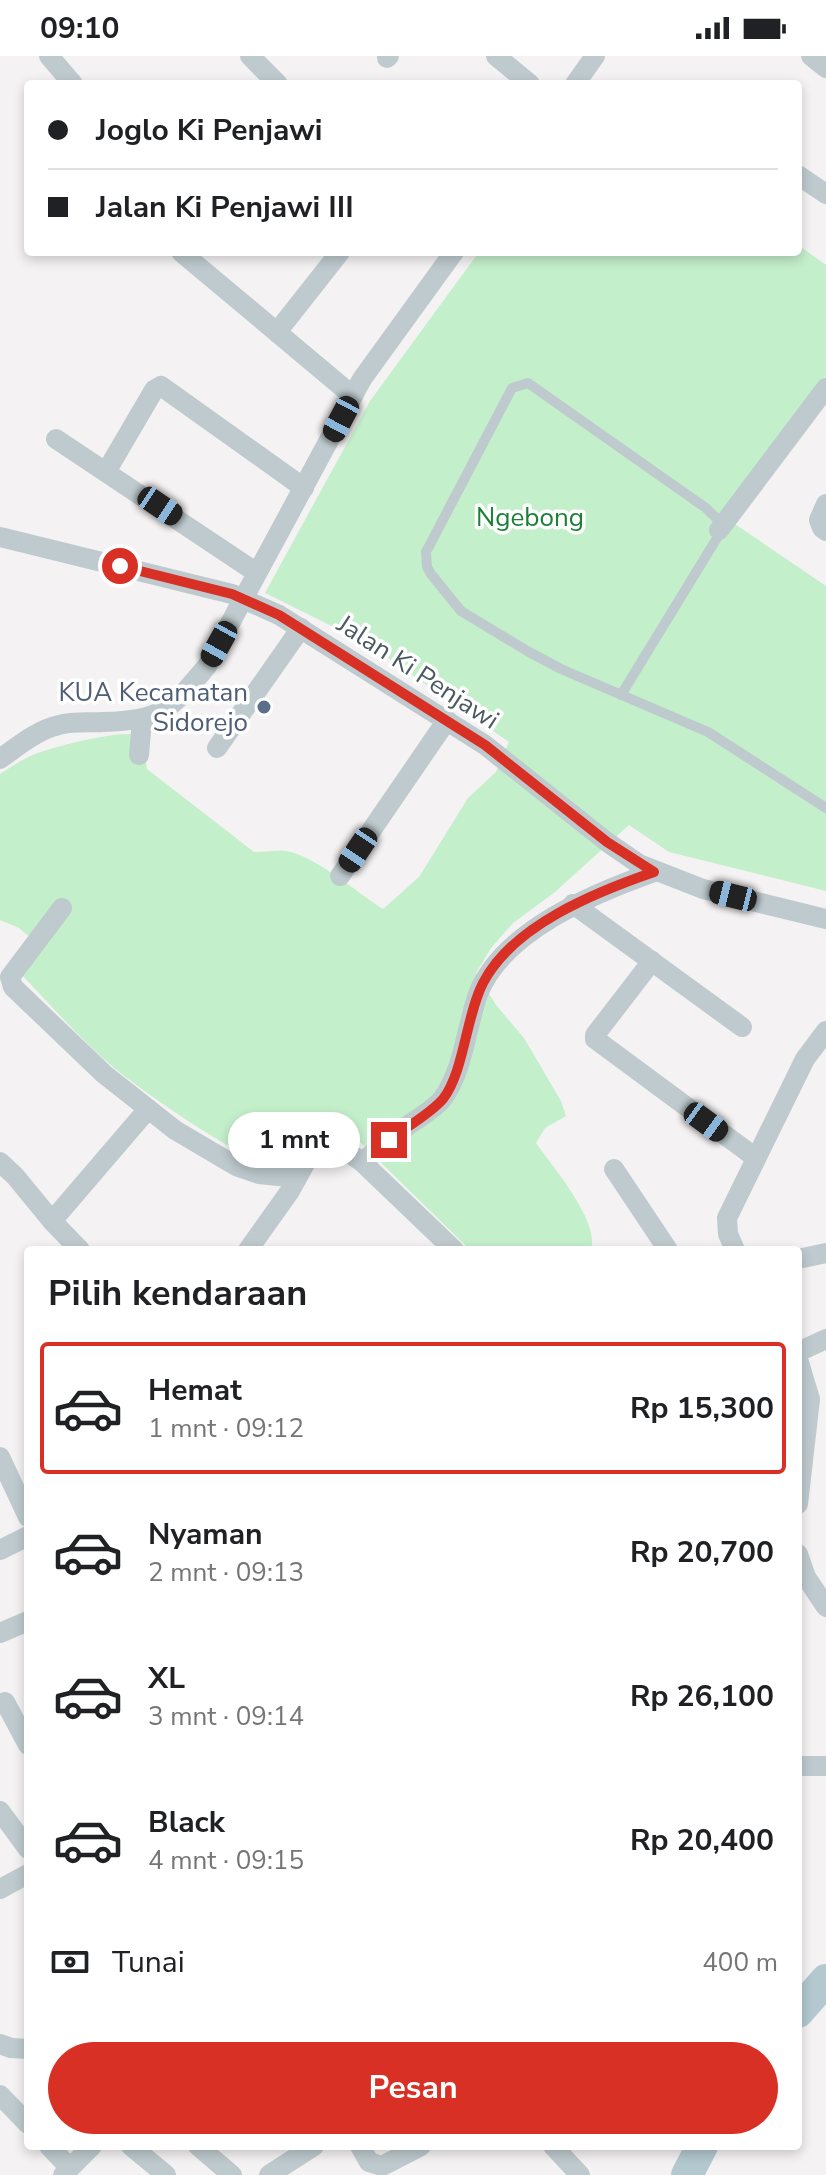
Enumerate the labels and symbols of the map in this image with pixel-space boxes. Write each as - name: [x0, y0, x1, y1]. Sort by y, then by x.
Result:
- car: [319, 392, 363, 446]
- car: [133, 483, 187, 529]
- park label: Ngebong: [476, 500, 584, 535]
- route start: [102, 548, 138, 584]
- street label: Jalan Ki Penjawi: [330, 606, 506, 737]
- car: [197, 617, 241, 671]
- place label: KUA Kecamatan Sidorejo: [58, 675, 248, 740]
- marker: KUA Kecamatan Sidorejo: [255, 698, 273, 716]
- car: [335, 823, 381, 877]
- car: [707, 879, 759, 913]
- car: [680, 1098, 732, 1146]
- callout: 1 mnt: [229, 1112, 361, 1168]
- route end: [371, 1122, 407, 1158]

